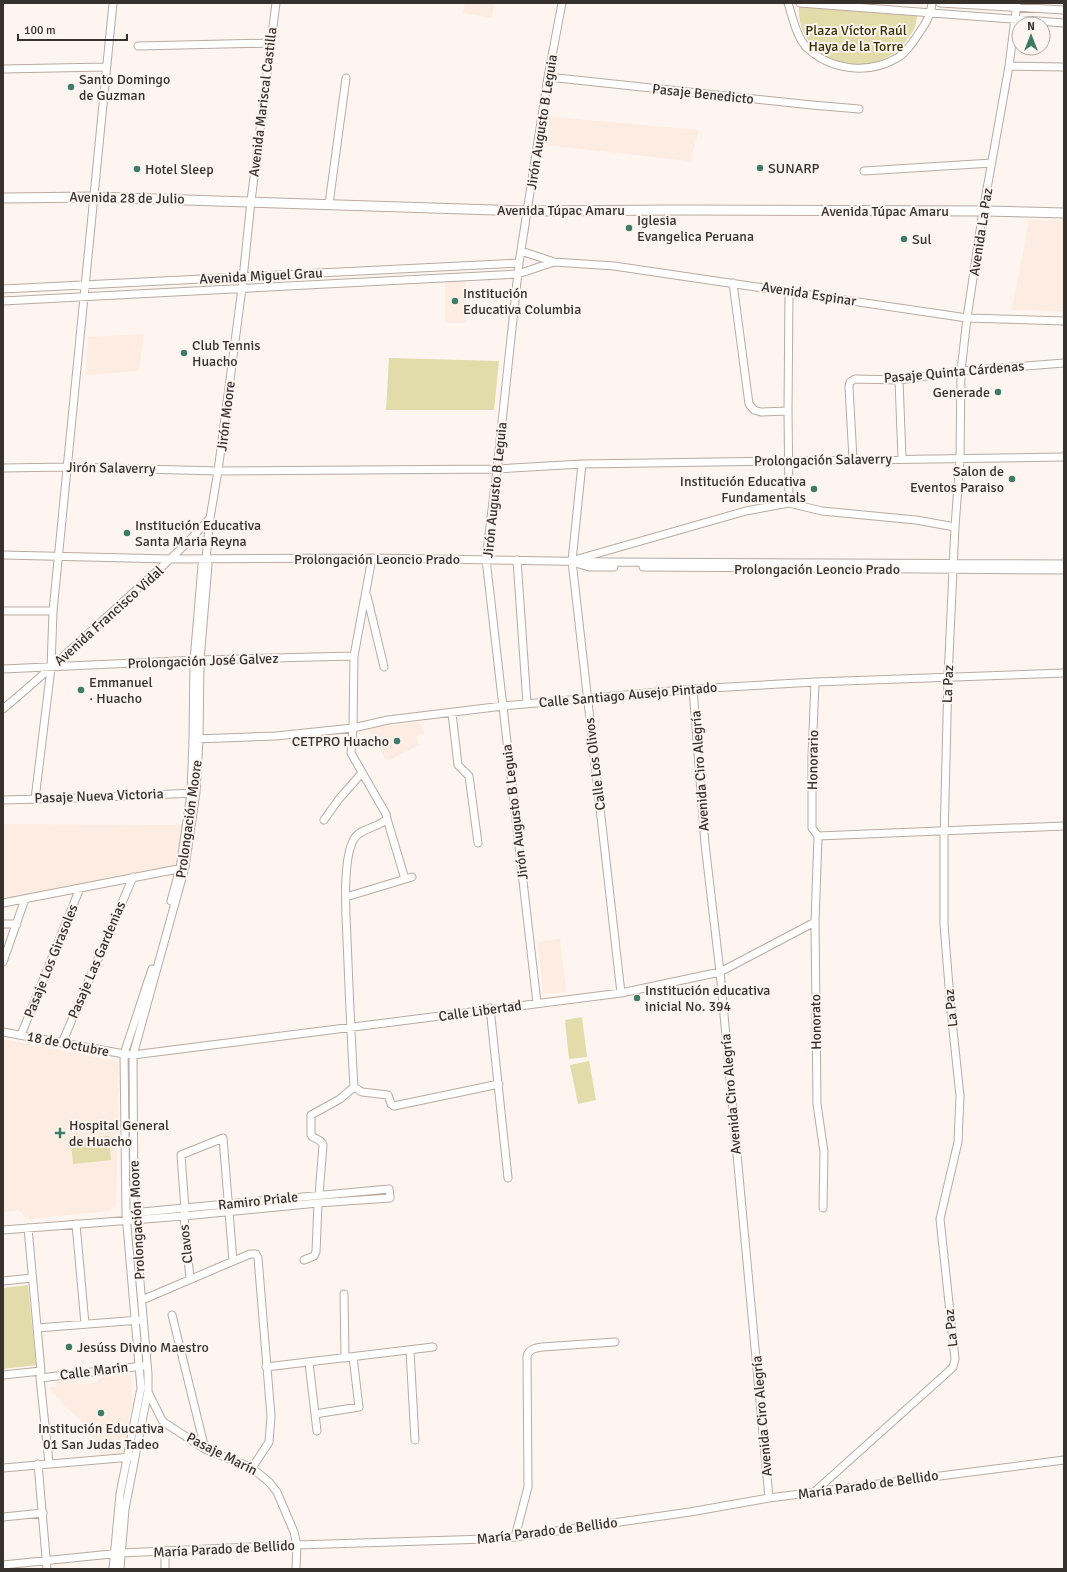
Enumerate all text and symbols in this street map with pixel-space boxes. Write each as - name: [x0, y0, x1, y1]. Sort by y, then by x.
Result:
- scale bar: [18, 16, 127, 42]
- north arrow: [1011, 16, 1051, 56]
- text: N: [1027, 20, 1035, 33]
- park label: Plaza Víctor Raúl Haya de la Torre: [805, 22, 907, 55]
- text: 100 m: [24, 23, 56, 38]
- street label: Avenida Mariscal Castilla: [245, 26, 281, 178]
- street label: Jirón Augusto B Leguia: [523, 53, 561, 191]
- place label: Santo Domingo de Guzman: [79, 71, 170, 104]
- street label: Pasaje Benedicto: [651, 80, 755, 108]
- marker: Santo Domingo de Guzman: [66, 82, 76, 92]
- place label: SUNARP: [768, 160, 820, 177]
- place label: Hotel Sleep: [145, 161, 214, 178]
- marker: SUNARP: [755, 163, 765, 173]
- marker: Hotel Sleep: [132, 164, 142, 174]
- street label: Avenida La Paz: [966, 187, 996, 277]
- street label: Avenida 28 de Julio: [69, 188, 185, 208]
- street label: Avenida Túpac Amaru: [497, 202, 625, 219]
- street label: Avenida Túpac Amaru: [821, 203, 949, 220]
- place label: Iglesia Evangelica Peruana: [637, 212, 754, 245]
- marker: Iglesia Evangelica Peruana: [624, 223, 634, 233]
- place label: Sul: [912, 231, 932, 248]
- marker: Sul: [899, 234, 909, 244]
- street label: Avenida Miguel Grau: [199, 264, 323, 288]
- street label: Avenida Espinar: [760, 278, 858, 310]
- place label: Institución Educativa Columbia: [463, 285, 581, 318]
- marker: Institución Educativa Columbia: [450, 296, 460, 306]
- place label: Club Tennis Huacho: [192, 337, 260, 370]
- marker: Club Tennis Huacho: [179, 348, 189, 358]
- street label: Pasaje Quinta Cárdenas: [883, 357, 1025, 387]
- street label: Jirón Moore: [213, 380, 239, 452]
- place label: Generade: [933, 384, 990, 401]
- marker: Generade: [993, 387, 1003, 397]
- street label: Jirón Augusto B Leguia: [479, 421, 511, 559]
- street label: Prolongación Salaverry: [754, 450, 893, 470]
- street label: Jirón Salaverry: [66, 459, 156, 477]
- place label: Salon de Eventos Paraiso: [910, 463, 1004, 496]
- place label: Institución Educativa Fundamentals: [680, 473, 806, 506]
- marker: Salon de Eventos Paraiso: [1007, 474, 1017, 484]
- marker: Institución Educativa Fundamentals: [809, 484, 819, 494]
- place label: Institución Educativa Santa Maria Reyna: [135, 517, 261, 550]
- marker: Institución Educativa Santa Maria Reyna: [122, 528, 132, 538]
- street label: Prolongación Leoncio Prado: [294, 551, 460, 568]
- street label: Prolongación Leoncio Prado: [734, 561, 900, 578]
- street label: Avenida Francisco Vidal: [51, 562, 167, 670]
- street label: Prolongación José Galvez: [127, 650, 279, 672]
- street label: La Paz: [939, 665, 957, 703]
- place label: Emmanuel · Huacho: [89, 674, 153, 707]
- street label: Calle Santiago Ausejo Pintado: [538, 679, 718, 711]
- marker: Emmanuel · Huacho: [76, 685, 86, 695]
- street label: Avenida Ciro Alegría: [687, 710, 713, 832]
- street label: Calle Los Olivos: [581, 717, 609, 811]
- street label: Honorario: [804, 730, 822, 790]
- place label: CETPRO Huacho: [292, 733, 389, 750]
- marker: CETPRO Huacho: [392, 736, 402, 746]
- street label: Jirón Augusto B Leguia: [498, 743, 532, 881]
- street label: Prolongación Moore: [172, 759, 206, 879]
- street label: Pasaje Nueva Victoria: [34, 785, 164, 807]
- street label: Pasaje Las Gardenias: [65, 899, 129, 1021]
- street label: Pasaje Los Girasoles: [20, 902, 82, 1020]
- place label: Institución educativa inicial No. 394: [645, 982, 770, 1015]
- street label: La Paz: [941, 988, 961, 1028]
- marker: Institución educativa inicial No. 394: [632, 993, 642, 1003]
- street label: Honorato: [807, 994, 825, 1050]
- street label: Calle Libertad: [437, 997, 523, 1025]
- street label: 18 de Octubre: [25, 1028, 111, 1060]
- street label: Avenida Ciro Alegría: [717, 1033, 745, 1155]
- place label: Hospital General de Huacho: [69, 1117, 169, 1150]
- marker: Hospital General de Huacho: [54, 1127, 66, 1139]
- street label: Prolongación Moore: [125, 1160, 149, 1280]
- street label: Ramiro Priale: [217, 1188, 299, 1214]
- street label: Clavos: [176, 1224, 196, 1264]
- street label: La Paz: [941, 1308, 961, 1348]
- place label: Jesúss Divino Maestro: [77, 1339, 209, 1356]
- marker: Jesúss Divino Maestro: [64, 1342, 74, 1352]
- street label: Avenida Ciro Alegría: [748, 1355, 776, 1477]
- street label: Calle Marin: [59, 1358, 129, 1384]
- marker: Institución Educativa 01 San Judas Tadeo: [96, 1408, 106, 1418]
- place label: Institución Educativa 01 San Judas Tadeo: [38, 1420, 164, 1453]
- street label: Pasaje Marín: [184, 1429, 260, 1479]
- street label: María Parado de Bellido: [797, 1467, 939, 1503]
- street label: María Parado de Bellido: [476, 1514, 618, 1548]
- street label: María Parado de Bellido: [153, 1537, 295, 1561]

